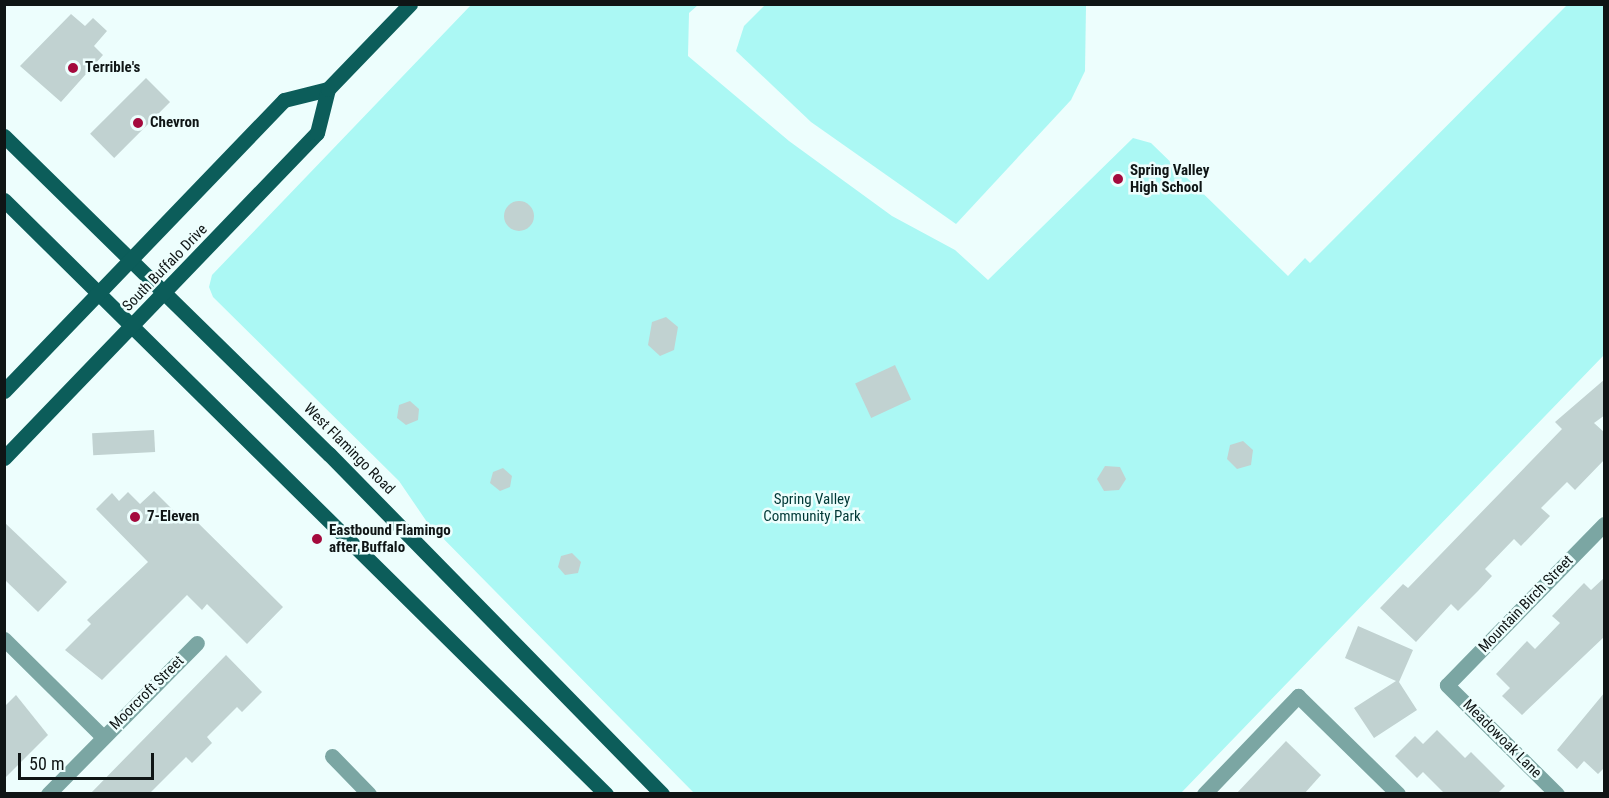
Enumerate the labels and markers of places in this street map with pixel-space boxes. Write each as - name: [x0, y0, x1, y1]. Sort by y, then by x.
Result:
- place label: Terrible's: [85, 59, 140, 77]
- marker: Terrible's: [66, 61, 80, 75]
- place label: Chevron: [150, 114, 199, 132]
- marker: Chevron: [131, 116, 145, 130]
- place label: Spring Valley High School: [1130, 161, 1209, 196]
- marker: Spring Valley High School: [1111, 172, 1125, 186]
- place label: 7-Eleven: [147, 508, 199, 526]
- marker: 7-Eleven: [128, 510, 142, 524]
- place label: Eastbound Flamingo after Buffalo: [329, 521, 451, 556]
- marker: Eastbound Flamingo after Buffalo: [310, 532, 324, 546]

